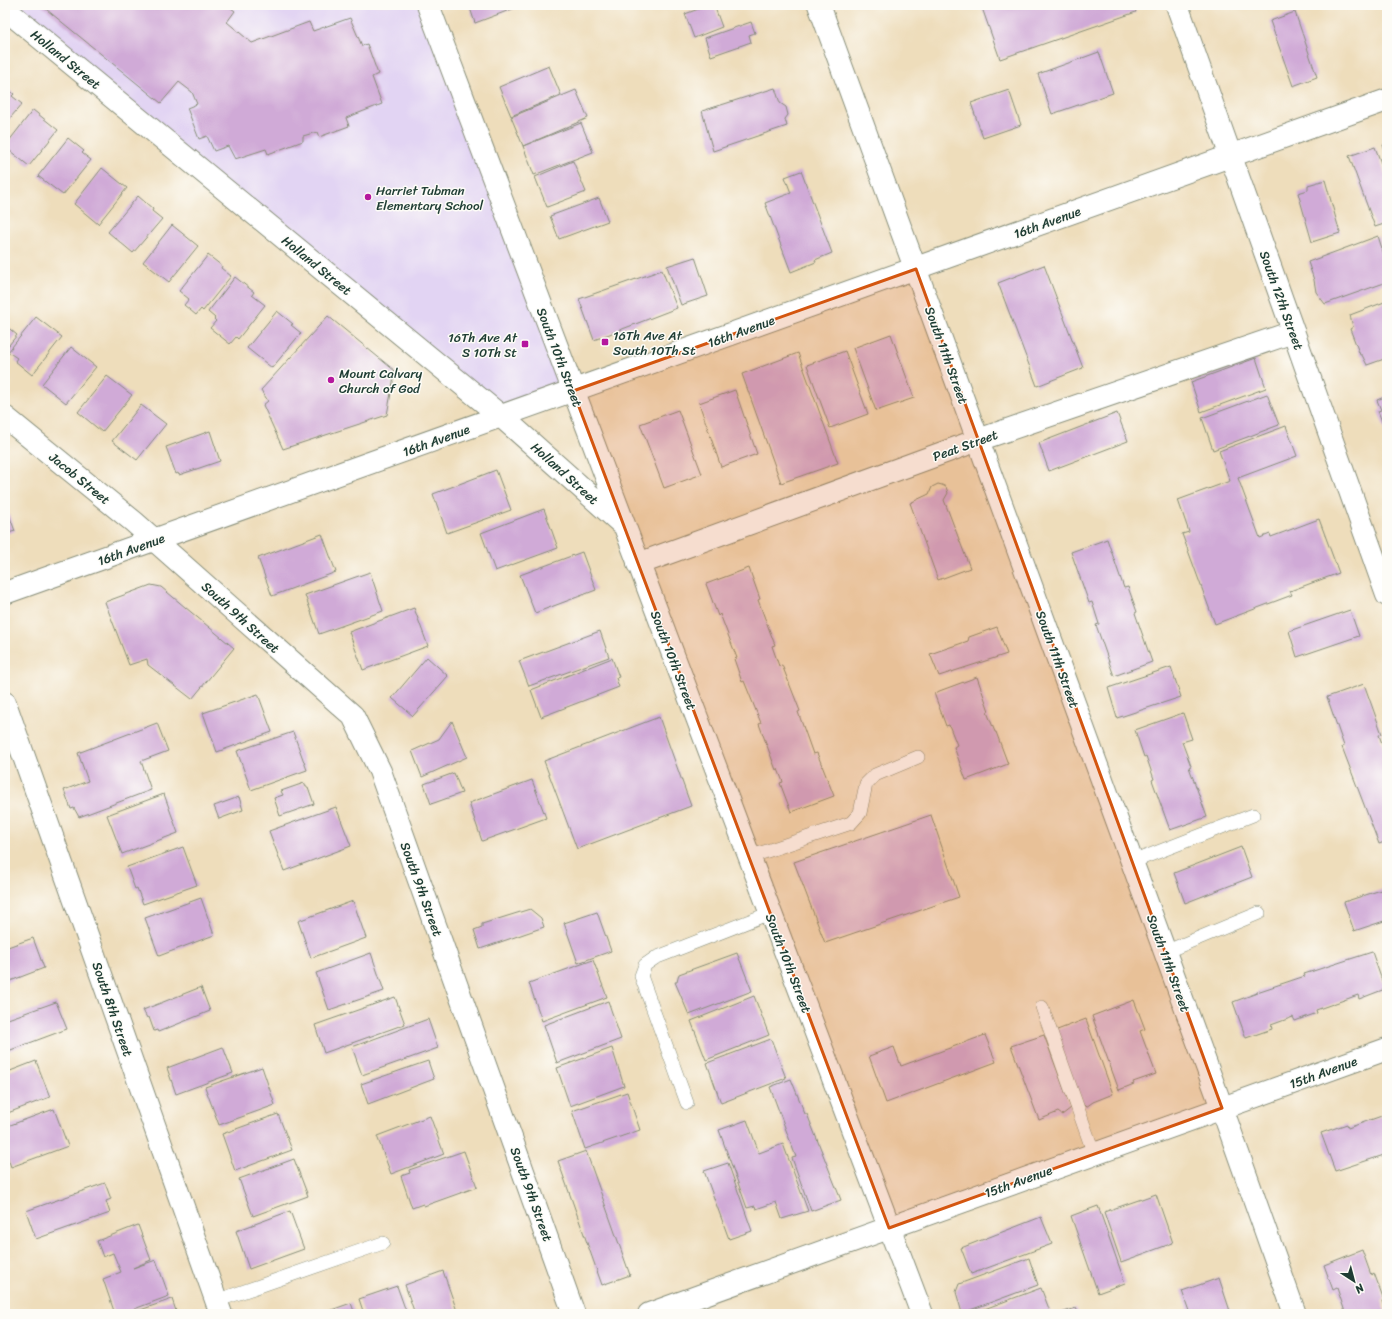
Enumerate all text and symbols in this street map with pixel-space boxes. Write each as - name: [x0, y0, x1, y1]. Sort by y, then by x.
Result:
- street label: Holland Street: [25, 24, 106, 95]
- place label: Harriet Tubman Elementary School: [376, 179, 484, 217]
- marker: Harriet Tubman Elementary School: [363, 192, 373, 202]
- street label: 16th Avenue: [1010, 200, 1084, 245]
- street label: Holland Street: [276, 230, 357, 301]
- street label: South 12th Street: [1253, 247, 1310, 353]
- street label: South 11th Street: [918, 303, 975, 408]
- street label: South 10th Street: [530, 304, 589, 411]
- street label: 16th Avenue: [704, 309, 778, 354]
- place label: 16Th Ave At South 10Th St: [613, 324, 696, 362]
- place label: 16Th Ave At S 10Th St: [448, 326, 518, 364]
- marker: 16Th Ave At South 10Th St: [600, 337, 610, 347]
- marker: 16Th Ave At S 10Th St: [520, 339, 530, 349]
- place label: Mount Calvary Church of God: [339, 362, 422, 400]
- marker: Mount Calvary Church of God: [326, 375, 336, 385]
- street label: 16th Avenue: [399, 418, 473, 463]
- street label: Peat Street: [929, 423, 1001, 468]
- street label: Holland Street: [525, 436, 604, 511]
- street label: Jacob Street: [43, 446, 116, 511]
- street label: 16th Avenue: [94, 527, 168, 572]
- street label: South 9th Street: [196, 576, 285, 659]
- street label: South 10th Street: [644, 607, 703, 714]
- street label: South 11th Street: [1029, 607, 1086, 712]
- street label: South 9th Street: [394, 839, 449, 940]
- street label: South 10th Street: [759, 910, 818, 1017]
- street label: South 11th Street: [1140, 911, 1197, 1016]
- street label: South 8th Street: [86, 959, 140, 1060]
- street label: 15th Avenue: [1286, 1050, 1360, 1095]
- street label: South 9th Street: [504, 1144, 559, 1245]
- street label: 15th Avenue: [981, 1159, 1055, 1204]
- north arrow: [1334, 1261, 1374, 1301]
- text: N: [1351, 1278, 1369, 1299]

